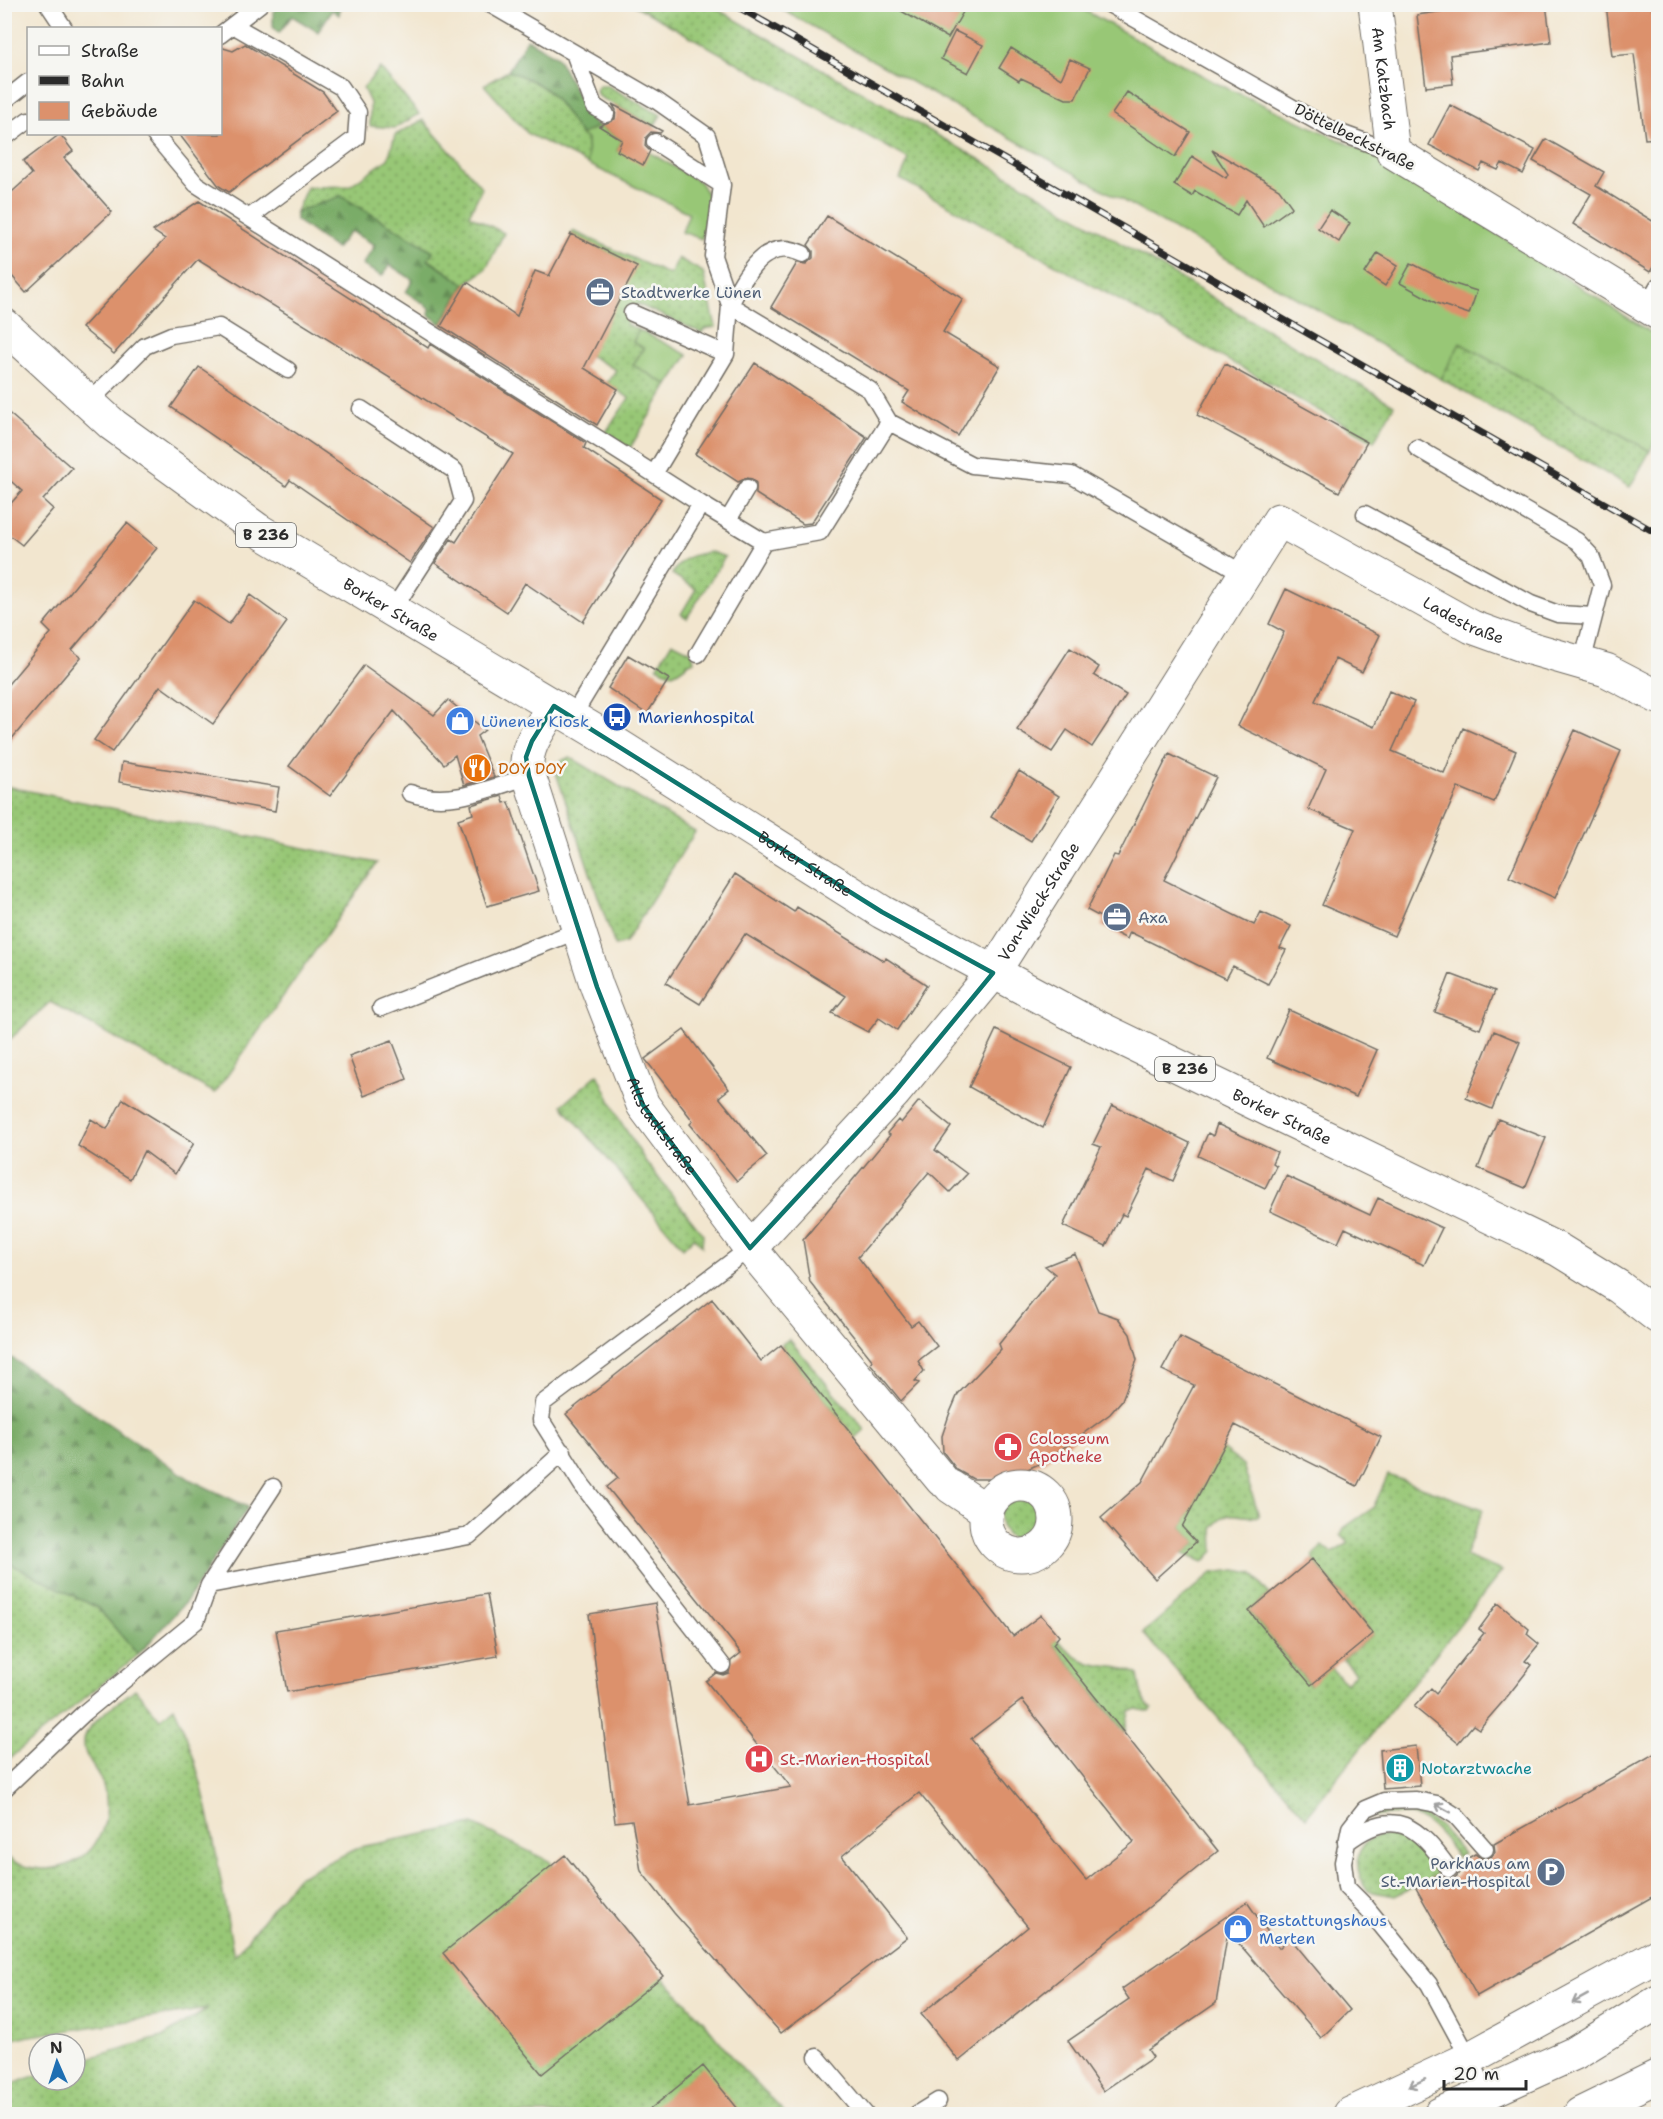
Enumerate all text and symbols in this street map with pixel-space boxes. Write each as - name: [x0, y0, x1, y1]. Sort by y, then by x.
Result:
- street label: Am Katzbach: [1367, 26, 1401, 131]
- legend: [27, 27, 222, 135]
- text: Straße: [81, 39, 139, 63]
- text: Bahn: [81, 69, 125, 93]
- street label: Döttelbeckstraße: [1291, 98, 1419, 176]
- text: Gebäude: [81, 99, 158, 123]
- office icon: Stadtwerke Lünen: [584, 276, 616, 308]
- place label: Stadtwerke Lünen: [621, 282, 762, 303]
- road number: B 236: [236, 523, 296, 547]
- street label: Borker Straße: [339, 573, 443, 646]
- street label: Ladestraße: [1419, 591, 1507, 648]
- bus stop icon: Marienhospital: [601, 701, 633, 733]
- shop icon: Lünener Kiosk: [444, 705, 476, 737]
- place label: Marienhospital: [638, 707, 755, 728]
- place label: Lünener Kiosk: [481, 711, 589, 732]
- restaurant icon: DOY DOY: [461, 752, 493, 784]
- place label: DOY DOY: [498, 758, 567, 779]
- street label: Borker Straße: [754, 826, 857, 901]
- street label: Von-Wieck-Straße: [993, 838, 1084, 965]
- office icon: Axa: [1101, 901, 1133, 933]
- place label: Axa: [1138, 907, 1168, 928]
- road number: B 236: [1155, 1057, 1215, 1081]
- street label: Altstadtstraße: [622, 1073, 702, 1179]
- street label: Borker Straße: [1229, 1083, 1335, 1149]
- place label: Colosseum Apotheke: [1029, 1428, 1109, 1467]
- pharmacy icon: Colosseum Apotheke: [992, 1431, 1024, 1463]
- hospital icon: St.-Marien-Hospital: [743, 1743, 775, 1775]
- place label: St.-Marien-Hospital: [780, 1749, 929, 1770]
- building icon: Notarztwache: [1384, 1752, 1416, 1784]
- place label: Notarztwache: [1421, 1758, 1532, 1779]
- one-way arrow: [1435, 1802, 1452, 1814]
- place label: Parkhaus am St.-Marien-Hospital: [1381, 1853, 1530, 1892]
- parking icon: Parkhaus am St.-Marien-Hospital: [1535, 1856, 1567, 1888]
- place label: Bestattungshaus Merten: [1259, 1910, 1387, 1949]
- shop icon: Bestattungshaus Merten: [1222, 1913, 1254, 1945]
- one-way arrow: [1572, 1993, 1589, 2005]
- north arrow: [27, 2032, 87, 2092]
- text: N: [49, 2037, 63, 2058]
- scale bar: [1444, 2053, 1526, 2091]
- text: 20 m: [1453, 2062, 1499, 2086]
- one-way arrow: [1409, 2077, 1427, 2089]

